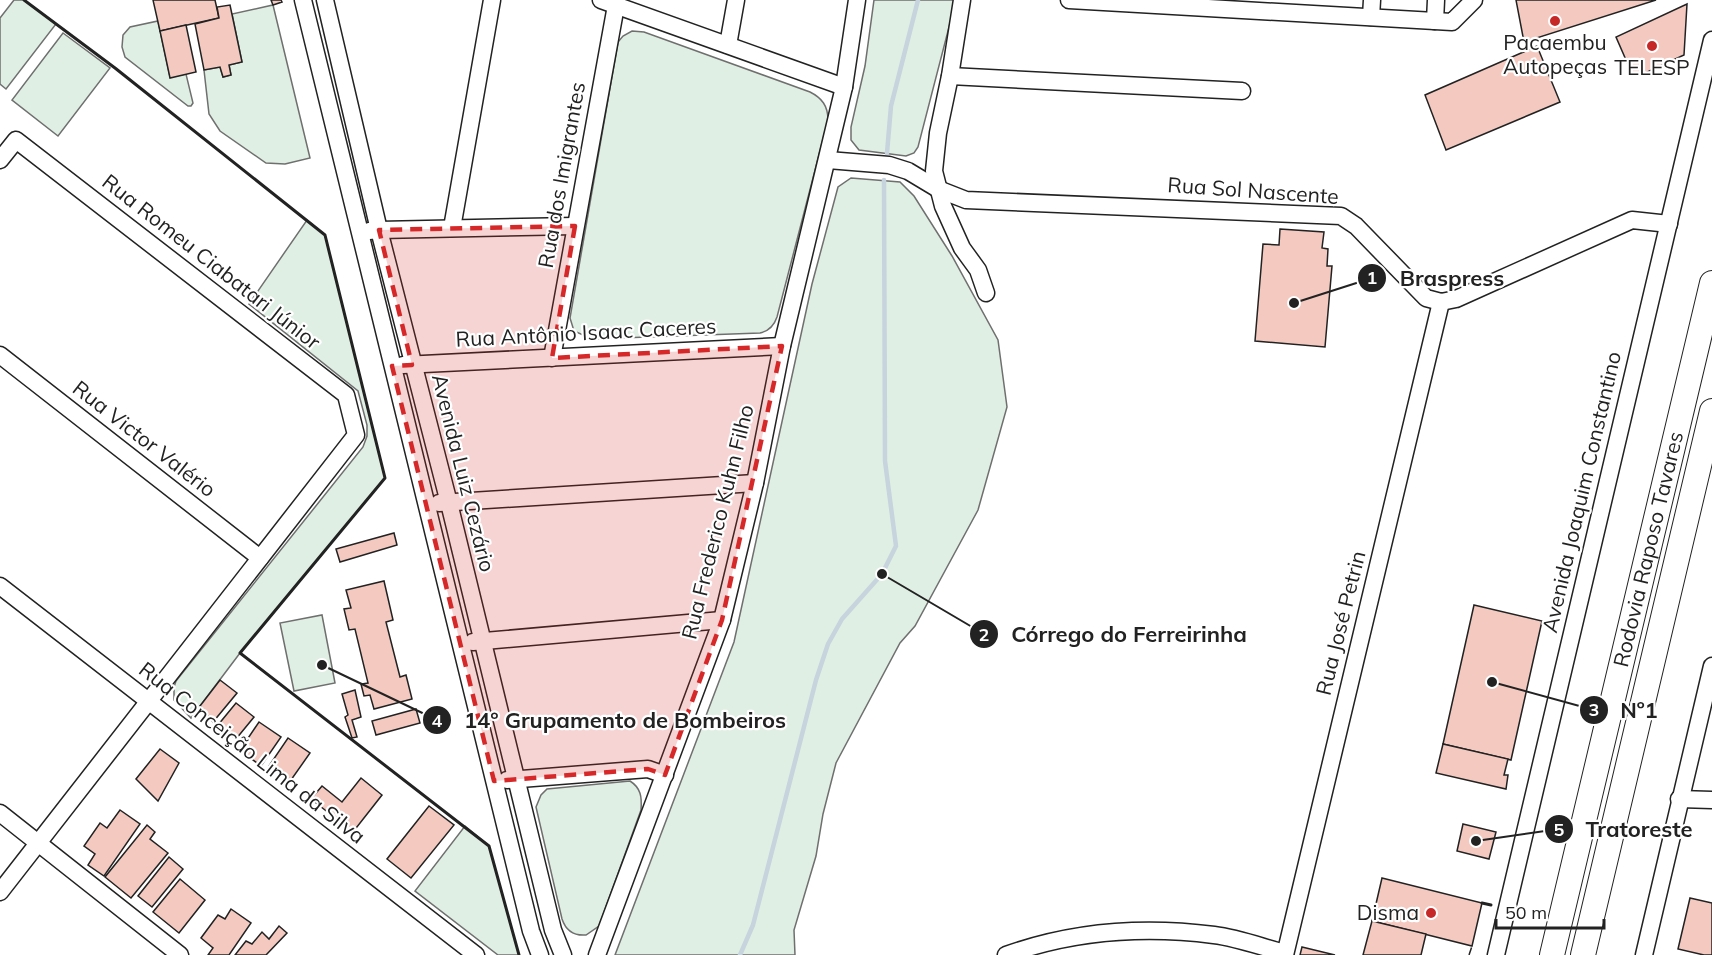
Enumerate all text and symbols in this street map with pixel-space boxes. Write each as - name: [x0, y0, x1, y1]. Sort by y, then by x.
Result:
- marker: Pacaembu Autopeças: [1548, 14, 1562, 28]
- place label: Pacaembu Autopeças: [1503, 29, 1607, 79]
- marker: TELESP: [1645, 39, 1659, 53]
- place label: TELESP: [1614, 54, 1690, 80]
- street label: Rua dos Imigrantes: [532, 80, 590, 270]
- street label: Rua Romeu Ciabatari Júnior: [97, 168, 326, 355]
- street label: Rua Sol Nascente: [1167, 171, 1340, 209]
- callout: Braspress: [1357, 258, 1516, 298]
- text: Braspress: [1400, 264, 1504, 292]
- text: 1: [1367, 266, 1377, 289]
- street label: Rua Antônio Isaac Caceres: [455, 312, 717, 352]
- street label: Avenida Joaquim Constantino: [1536, 349, 1626, 635]
- street label: Avenida Luiz Cezário: [427, 371, 501, 574]
- street label: Rua Victor Valério: [68, 374, 221, 502]
- street label: Rua Frederico Kuhn Filho: [675, 402, 759, 642]
- street label: Rodovia Raposo Tavares: [1607, 429, 1688, 669]
- street label: Rua José Petrin: [1310, 548, 1371, 698]
- callout: Córrego do Ferreirinha: [969, 614, 1259, 654]
- text: Córrego do Ferreirinha: [1011, 620, 1247, 648]
- text: 2: [979, 623, 989, 646]
- street label: Rua Conceição Lima da Silva: [134, 656, 371, 849]
- callout: Nº1: [1579, 690, 1670, 730]
- text: Nº1: [1620, 696, 1658, 724]
- text: 3: [1589, 698, 1599, 721]
- callout: 14° Grupamento de Bombeiros: [422, 700, 798, 740]
- text: 14° Grupamento de Bombeiros: [464, 706, 786, 734]
- text: 4: [432, 709, 443, 732]
- callout: Tratoreste: [1544, 809, 1705, 849]
- text: Tratoreste: [1585, 815, 1693, 843]
- text: 5: [1554, 818, 1565, 841]
- scale bar: [1496, 892, 1604, 930]
- place label: Disma: [1357, 899, 1419, 925]
- text: 50 m: [1505, 901, 1547, 924]
- marker: Disma: [1424, 906, 1438, 920]

